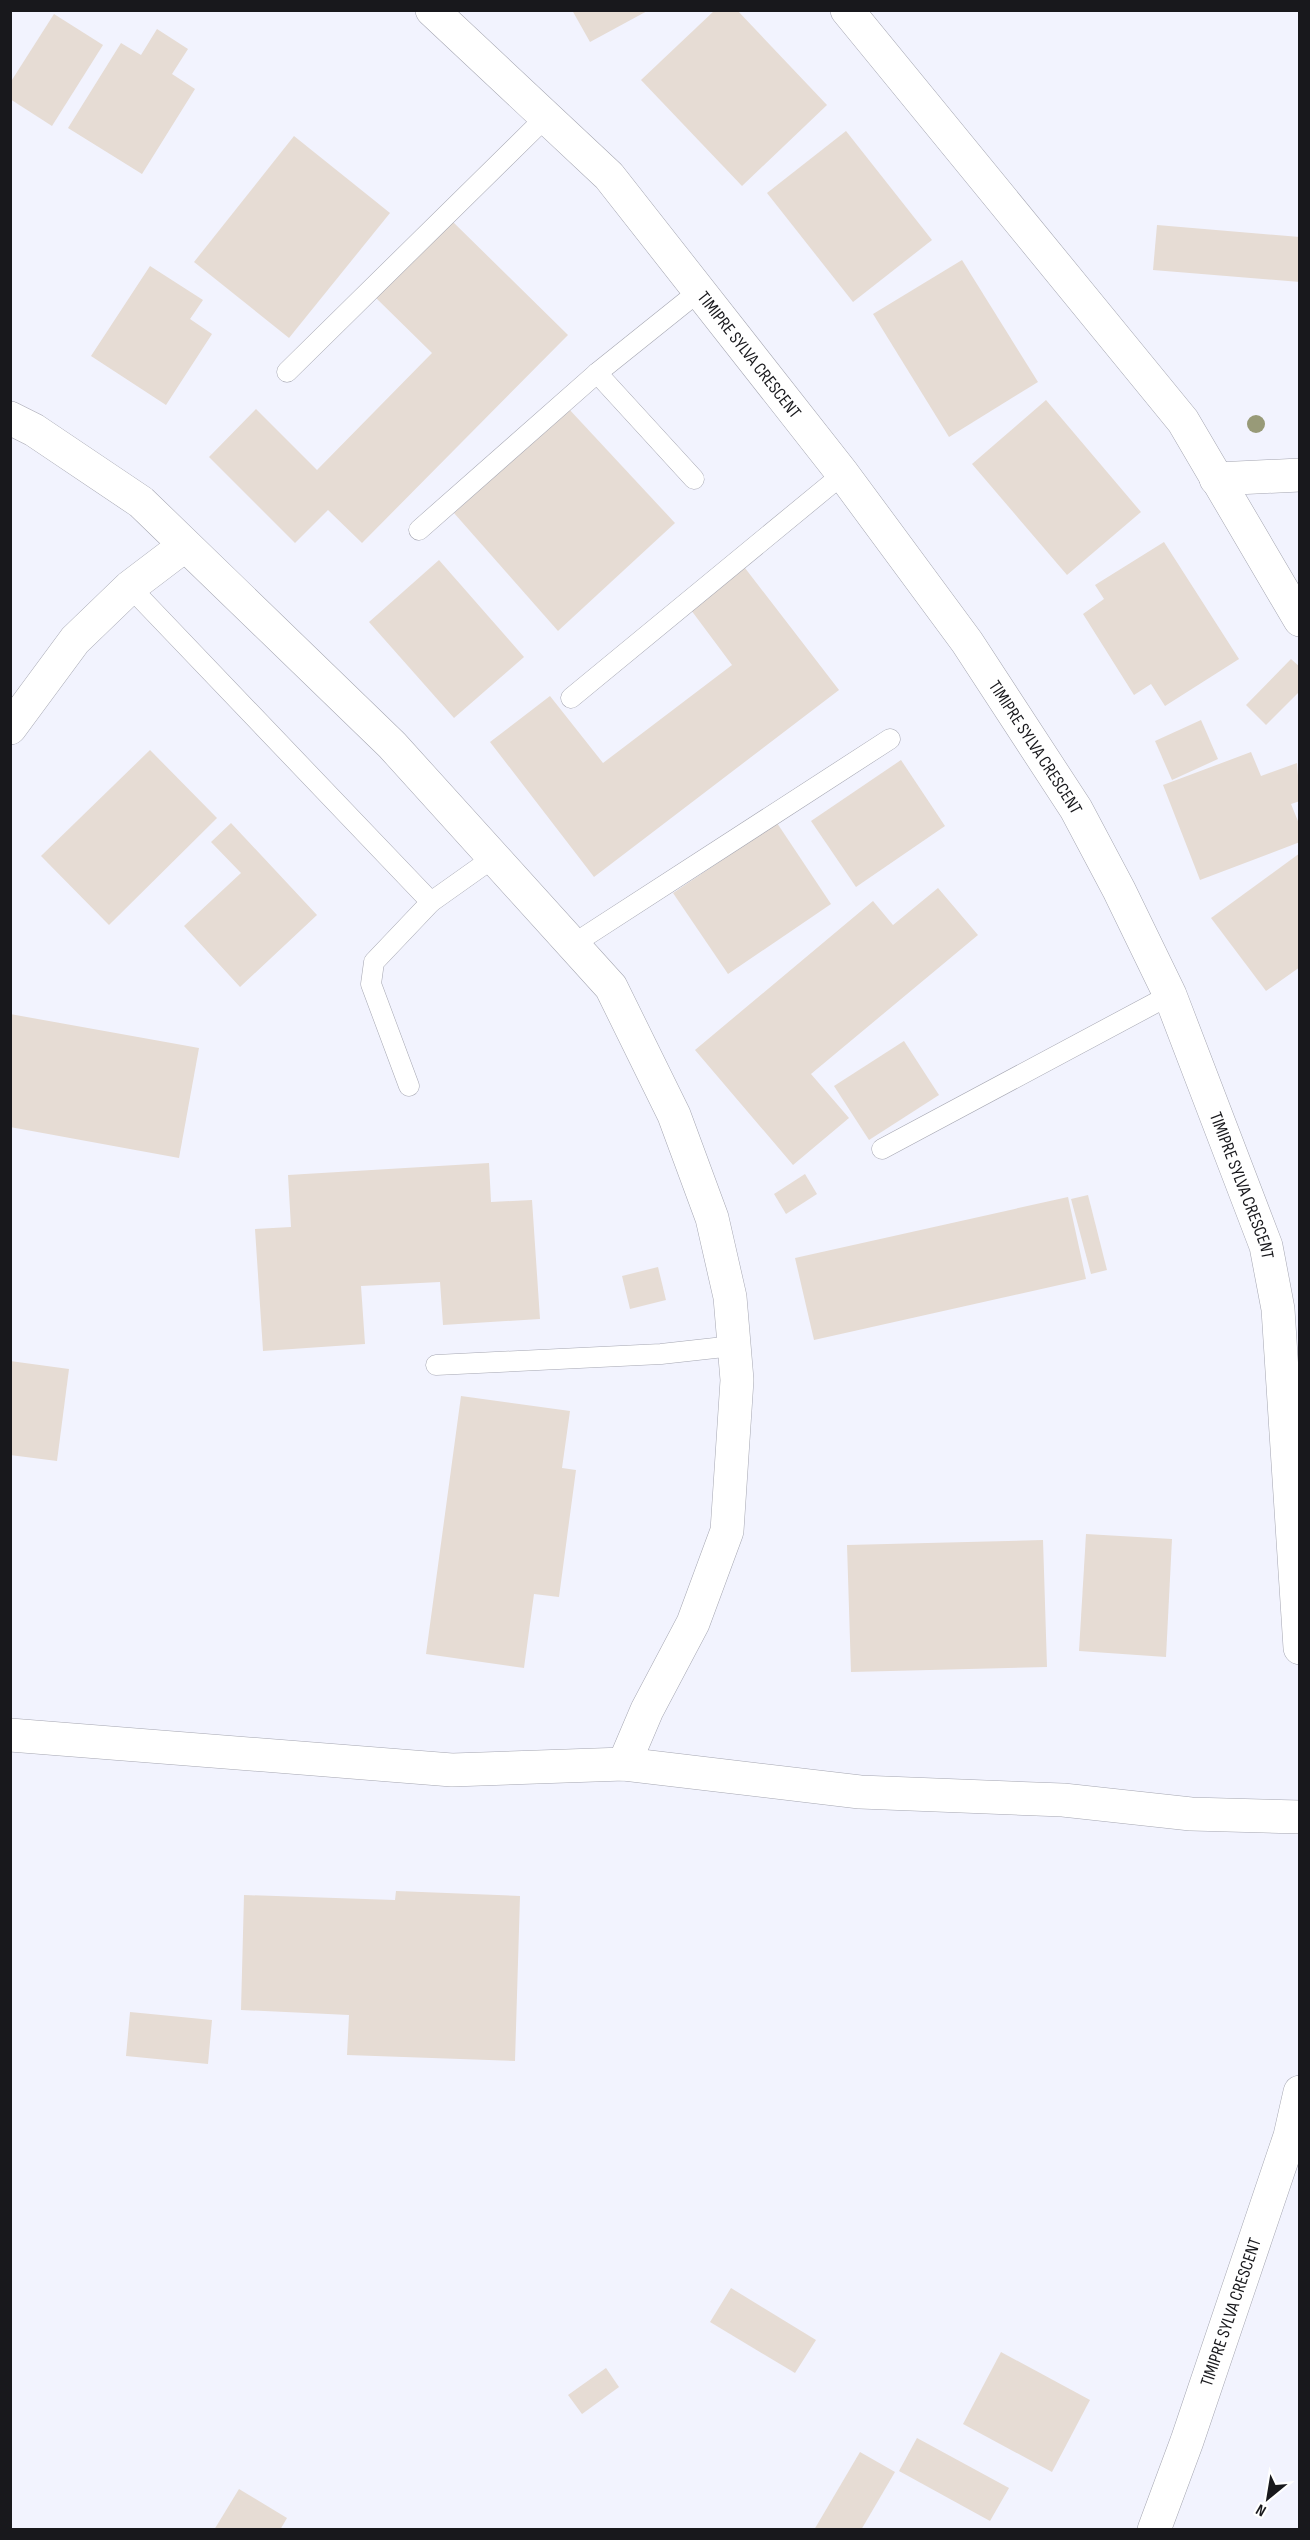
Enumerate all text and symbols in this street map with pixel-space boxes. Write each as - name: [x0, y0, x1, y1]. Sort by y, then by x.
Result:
- street label: TIMIPRE SYLVA CRESCENT: [693, 287, 806, 422]
- street label: TIMIPRE SYLVA CRESCENT: [984, 676, 1087, 817]
- street label: TIMIPRE SYLVA CRESCENT: [1205, 1109, 1279, 1260]
- street label: TIMIPRE SYLVA CRESCENT: [1196, 2235, 1265, 2389]
- north arrow: [1238, 2468, 1298, 2528]
- text: N: [1253, 2499, 1270, 2520]

